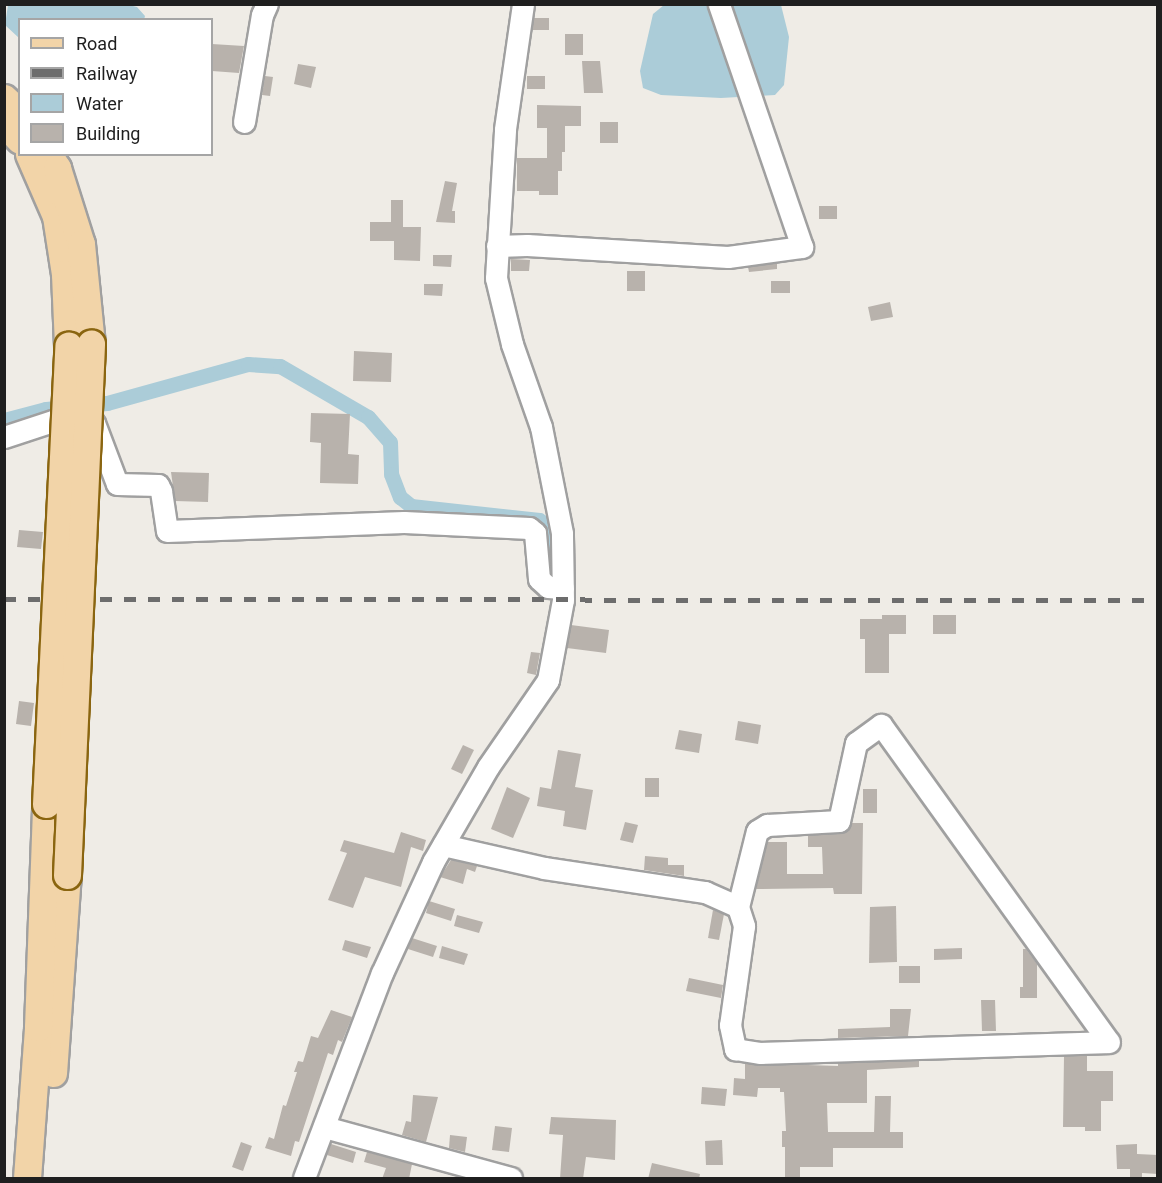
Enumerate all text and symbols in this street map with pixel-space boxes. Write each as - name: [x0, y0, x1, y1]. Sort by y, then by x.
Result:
- legend: [18, 18, 213, 156]
- text: Road: [76, 33, 117, 54]
- text: Railway: [76, 63, 137, 84]
- text: Water: [76, 93, 123, 114]
- text: Building: [76, 123, 140, 144]

